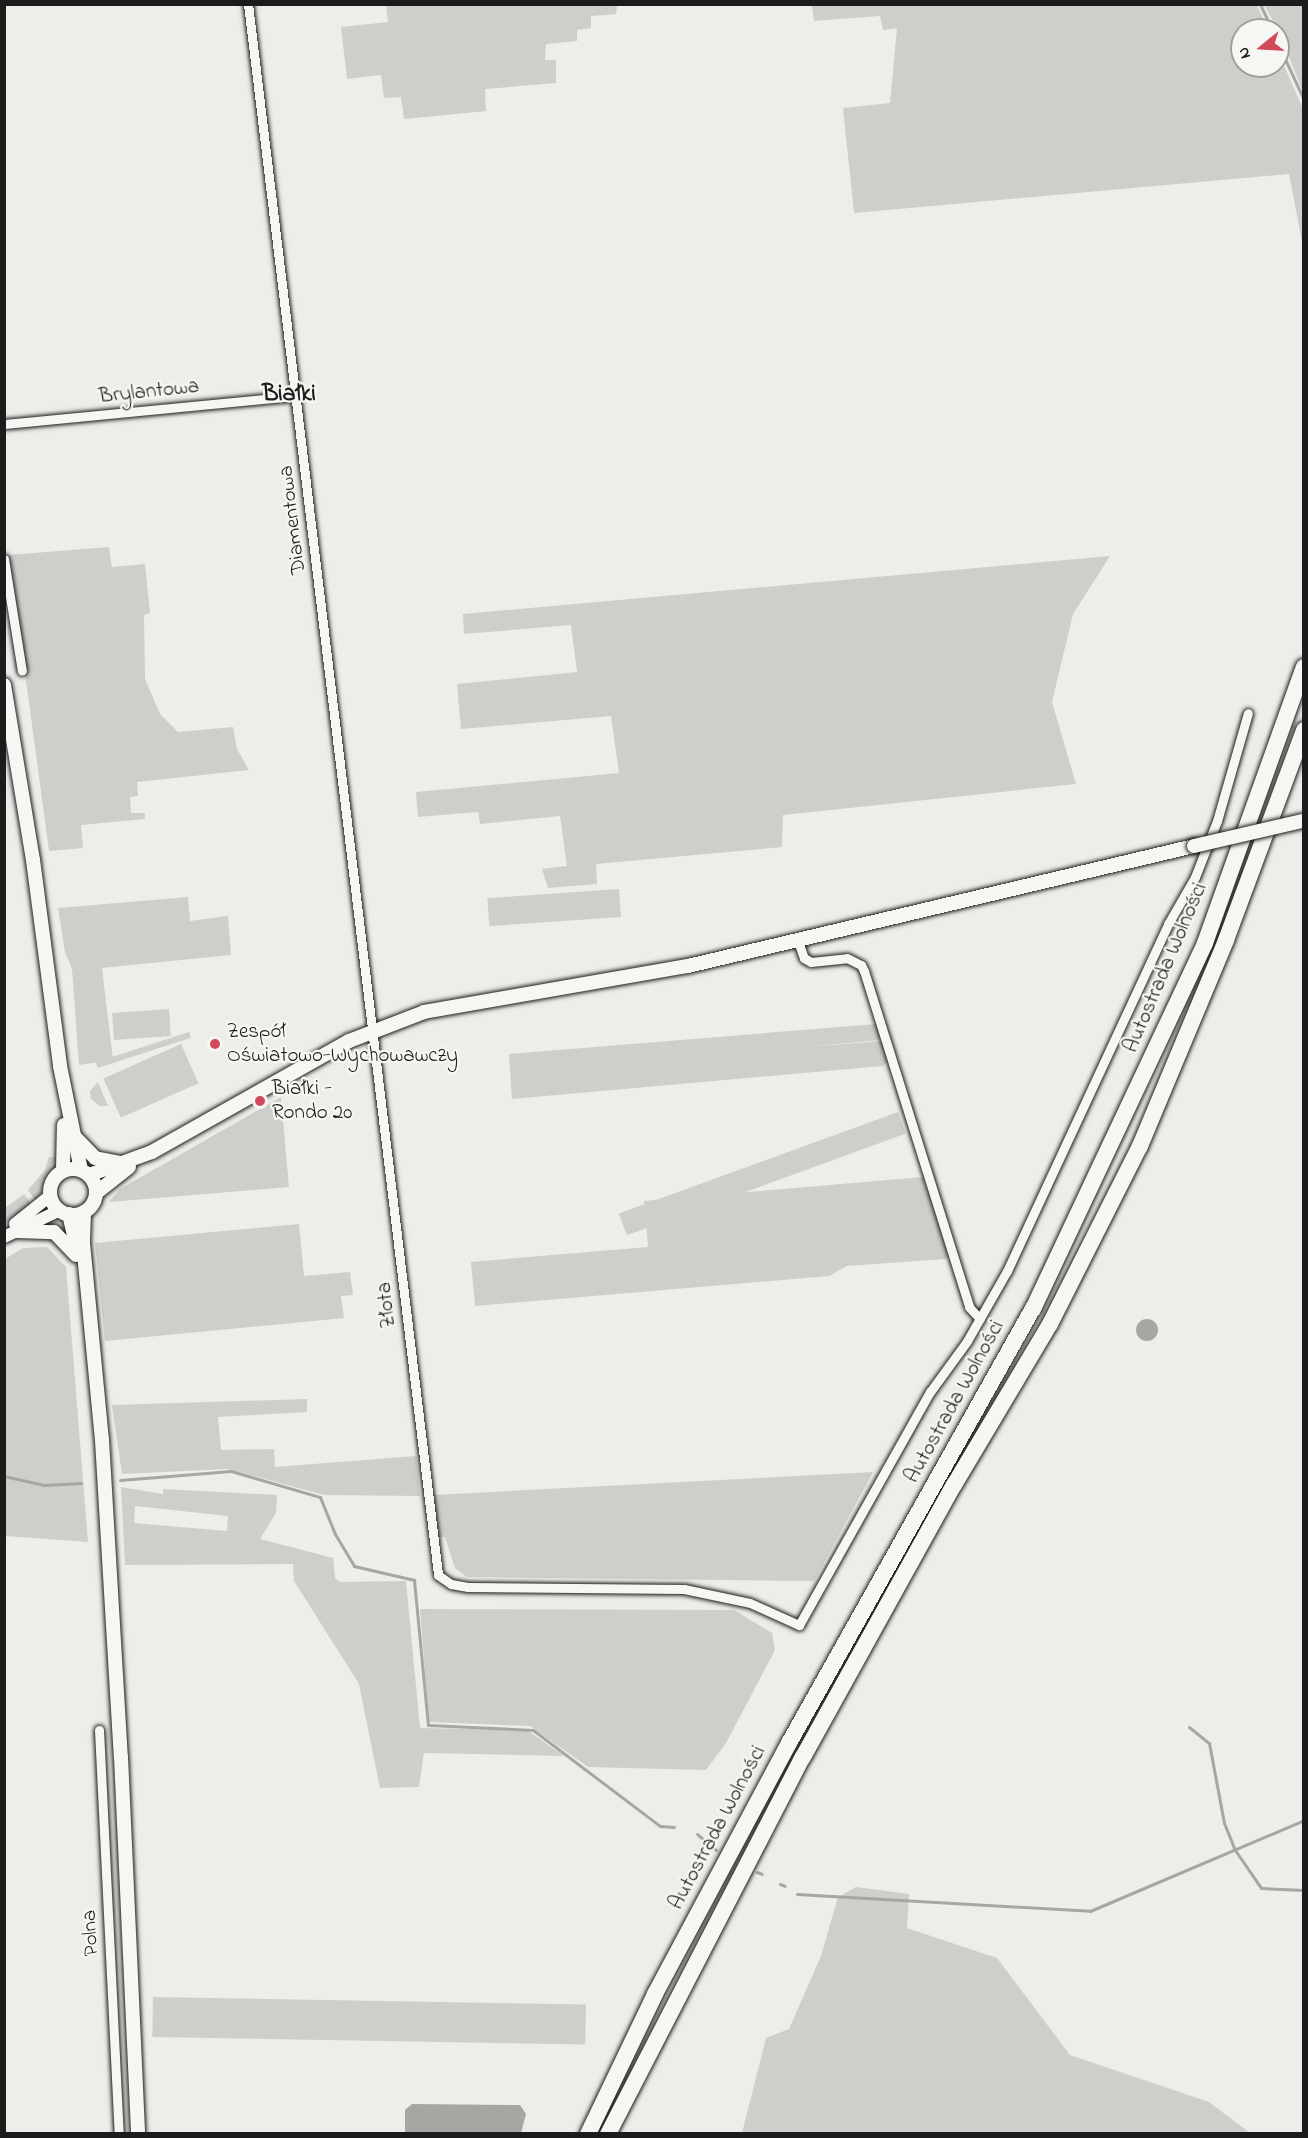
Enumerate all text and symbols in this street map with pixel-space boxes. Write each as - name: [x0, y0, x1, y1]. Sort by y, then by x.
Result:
- north arrow: [1230, 18, 1290, 78]
- text: N: [1232, 44, 1258, 62]
- street label: Brylantowa: [98, 374, 200, 410]
- district label: Białki: [262, 381, 316, 409]
- street label: Diamentowa: [274, 464, 312, 576]
- street label: Autostrada Wolności: [1119, 879, 1213, 1057]
- place label: Zespół Oświatowo-Wychowawczy: [227, 1019, 458, 1069]
- marker: Zespół Oświatowo-Wychowawczy: [208, 1037, 222, 1051]
- place label: Białki - Rondo 20: [272, 1076, 352, 1126]
- marker: Białki - Rondo 20: [253, 1094, 267, 1108]
- street label: Złota: [372, 1281, 402, 1329]
- street label: Autostrada Wolności: [900, 1316, 1010, 1488]
- street label: Autostrada Wolności: [664, 1742, 772, 1914]
- street label: Polna: [77, 1909, 105, 1957]

